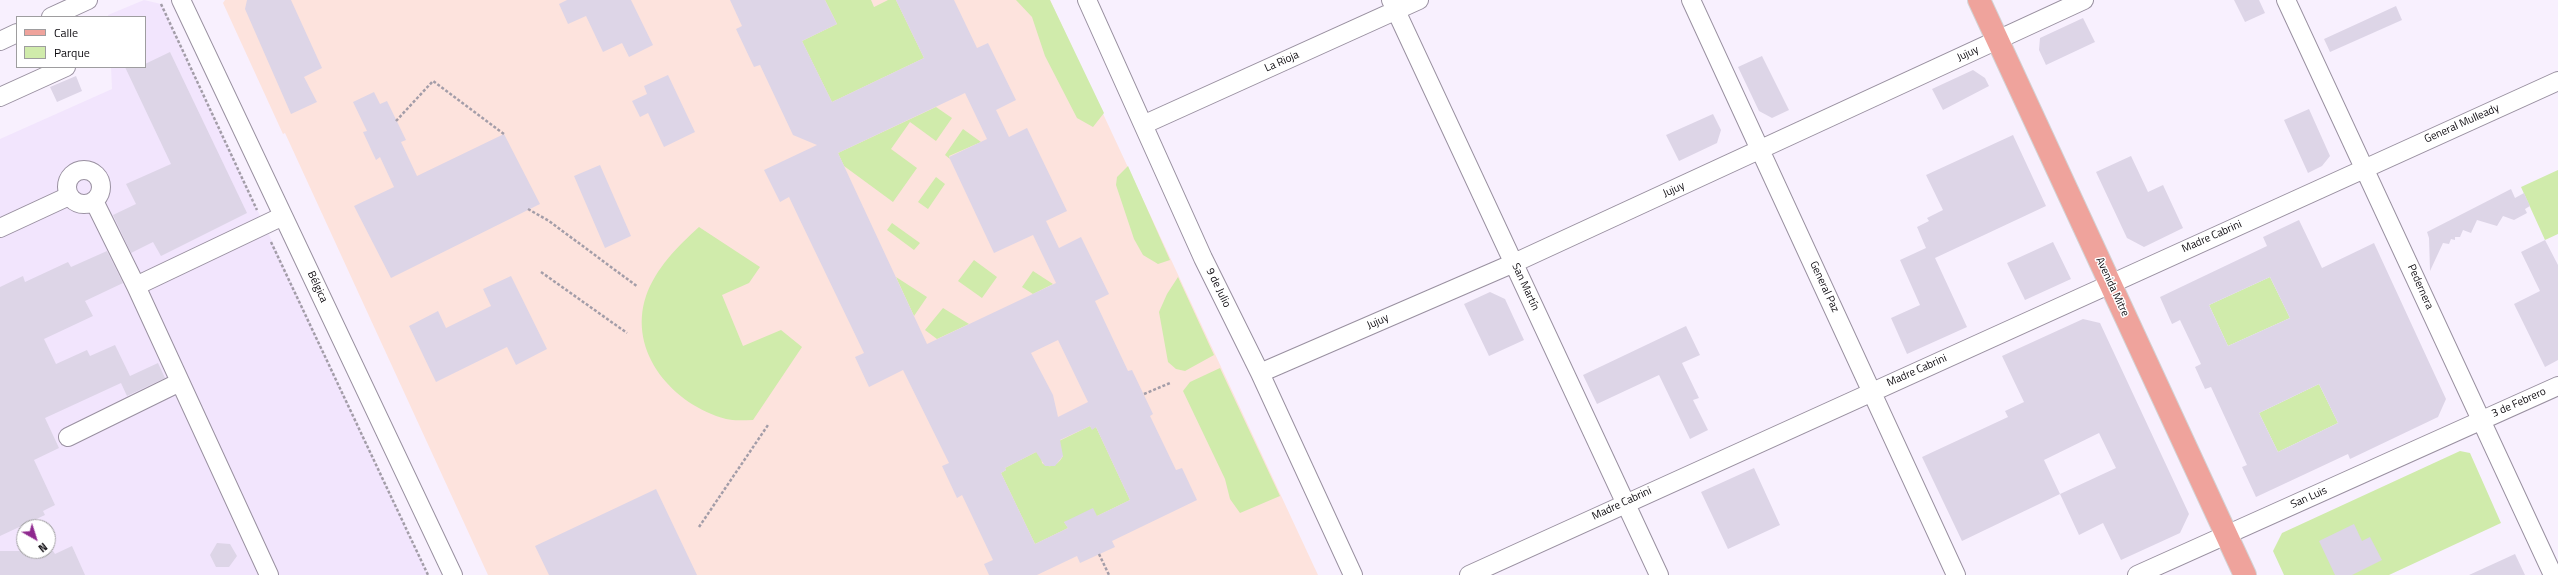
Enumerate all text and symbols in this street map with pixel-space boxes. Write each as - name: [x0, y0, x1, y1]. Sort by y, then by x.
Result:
- legend: [16, 16, 146, 68]
- text: Calle: [54, 23, 78, 42]
- text: Parque: [54, 43, 90, 62]
- street label: Jujuy: [1955, 43, 1981, 65]
- street label: La Rioja: [1263, 49, 1301, 75]
- street label: General Mulleady: [2423, 102, 2501, 146]
- street label: Jujuy: [1661, 179, 1687, 201]
- street label: Madre Cabrini: [2180, 218, 2244, 256]
- street label: Avenida Mitre: [2093, 255, 2131, 319]
- street label: General Paz: [1806, 259, 1842, 315]
- street label: San Martín: [1508, 261, 1542, 313]
- street label: Pedernera: [2404, 262, 2436, 312]
- street label: 9 de Julio: [1203, 266, 1233, 310]
- street label: Bélgica: [304, 269, 330, 305]
- street label: Jujuy: [1365, 311, 1391, 333]
- street label: Madre Cabrini: [1885, 352, 1949, 390]
- street label: 3 de Febrero: [2490, 385, 2548, 421]
- street label: Madre Cabrini: [1590, 484, 1654, 524]
- street label: San Luis: [2289, 484, 2329, 512]
- north arrow: [16, 519, 56, 559]
- text: N: [35, 539, 51, 556]

